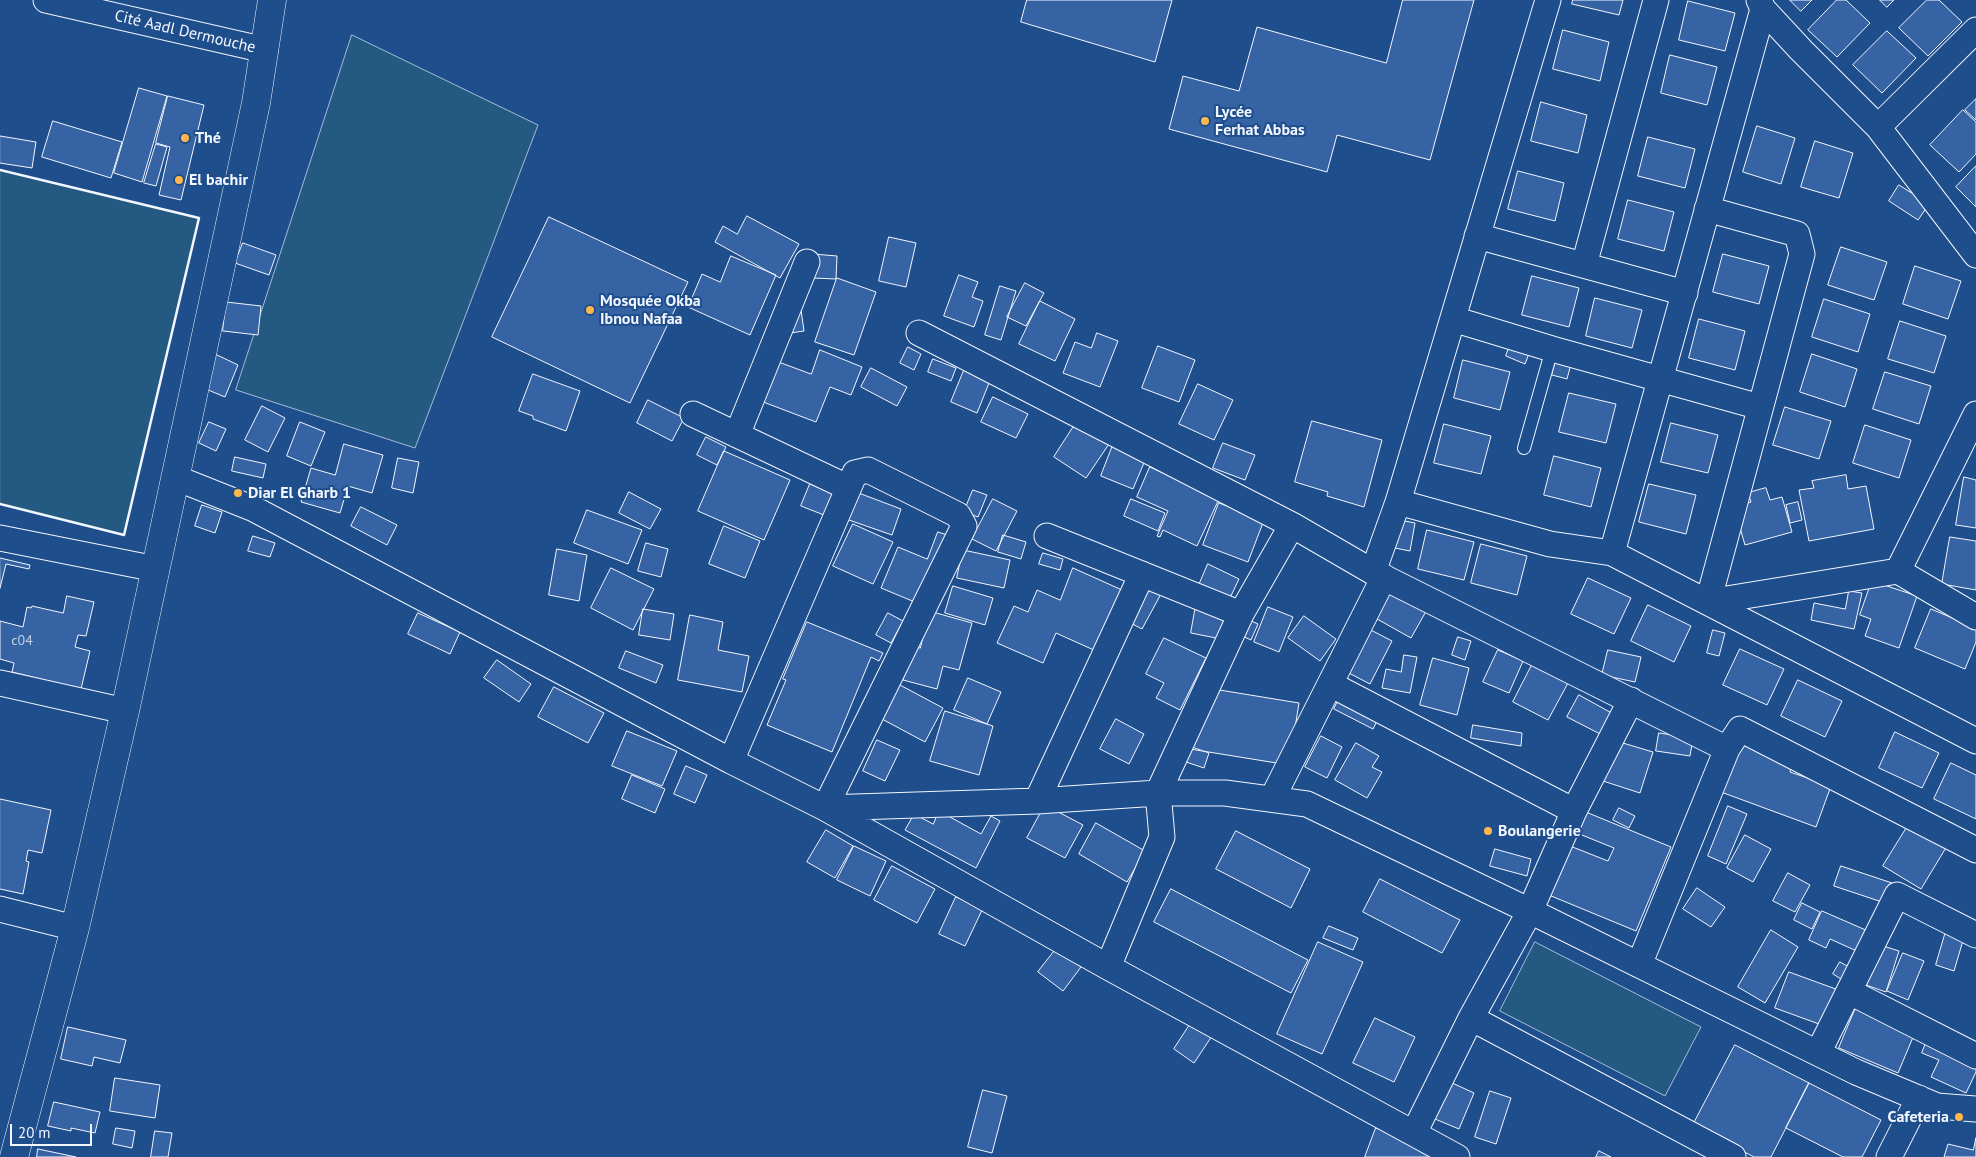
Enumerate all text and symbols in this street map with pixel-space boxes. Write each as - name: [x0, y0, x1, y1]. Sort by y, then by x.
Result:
- street label: Cité Aadl Dermouche: [113, 6, 257, 58]
- place label: Lycée Ferhat Abbas: [1215, 102, 1305, 140]
- marker: Lycée Ferhat Abbas: [1199, 115, 1211, 127]
- place label: Thé: [195, 128, 221, 148]
- marker: Thé: [179, 132, 191, 144]
- place label: El bachir: [189, 170, 248, 190]
- marker: El bachir: [173, 174, 185, 186]
- place label: Mosquée Okba Ibnou Nafaa: [600, 291, 701, 329]
- marker: Mosquée Okba Ibnou Nafaa: [584, 304, 596, 316]
- place label: Diar El Gharb 1: [248, 483, 351, 503]
- marker: Diar El Gharb 1: [232, 487, 244, 499]
- house number: c04: [11, 633, 33, 649]
- place label: Boulangerie: [1498, 821, 1581, 841]
- marker: Boulangerie: [1482, 825, 1494, 837]
- place label: Cafeteria: [1888, 1107, 1949, 1127]
- marker: Cafeteria: [1953, 1111, 1965, 1123]
- scale bar: [12, 1114, 95, 1146]
- text: 20 m: [18, 1123, 51, 1142]

